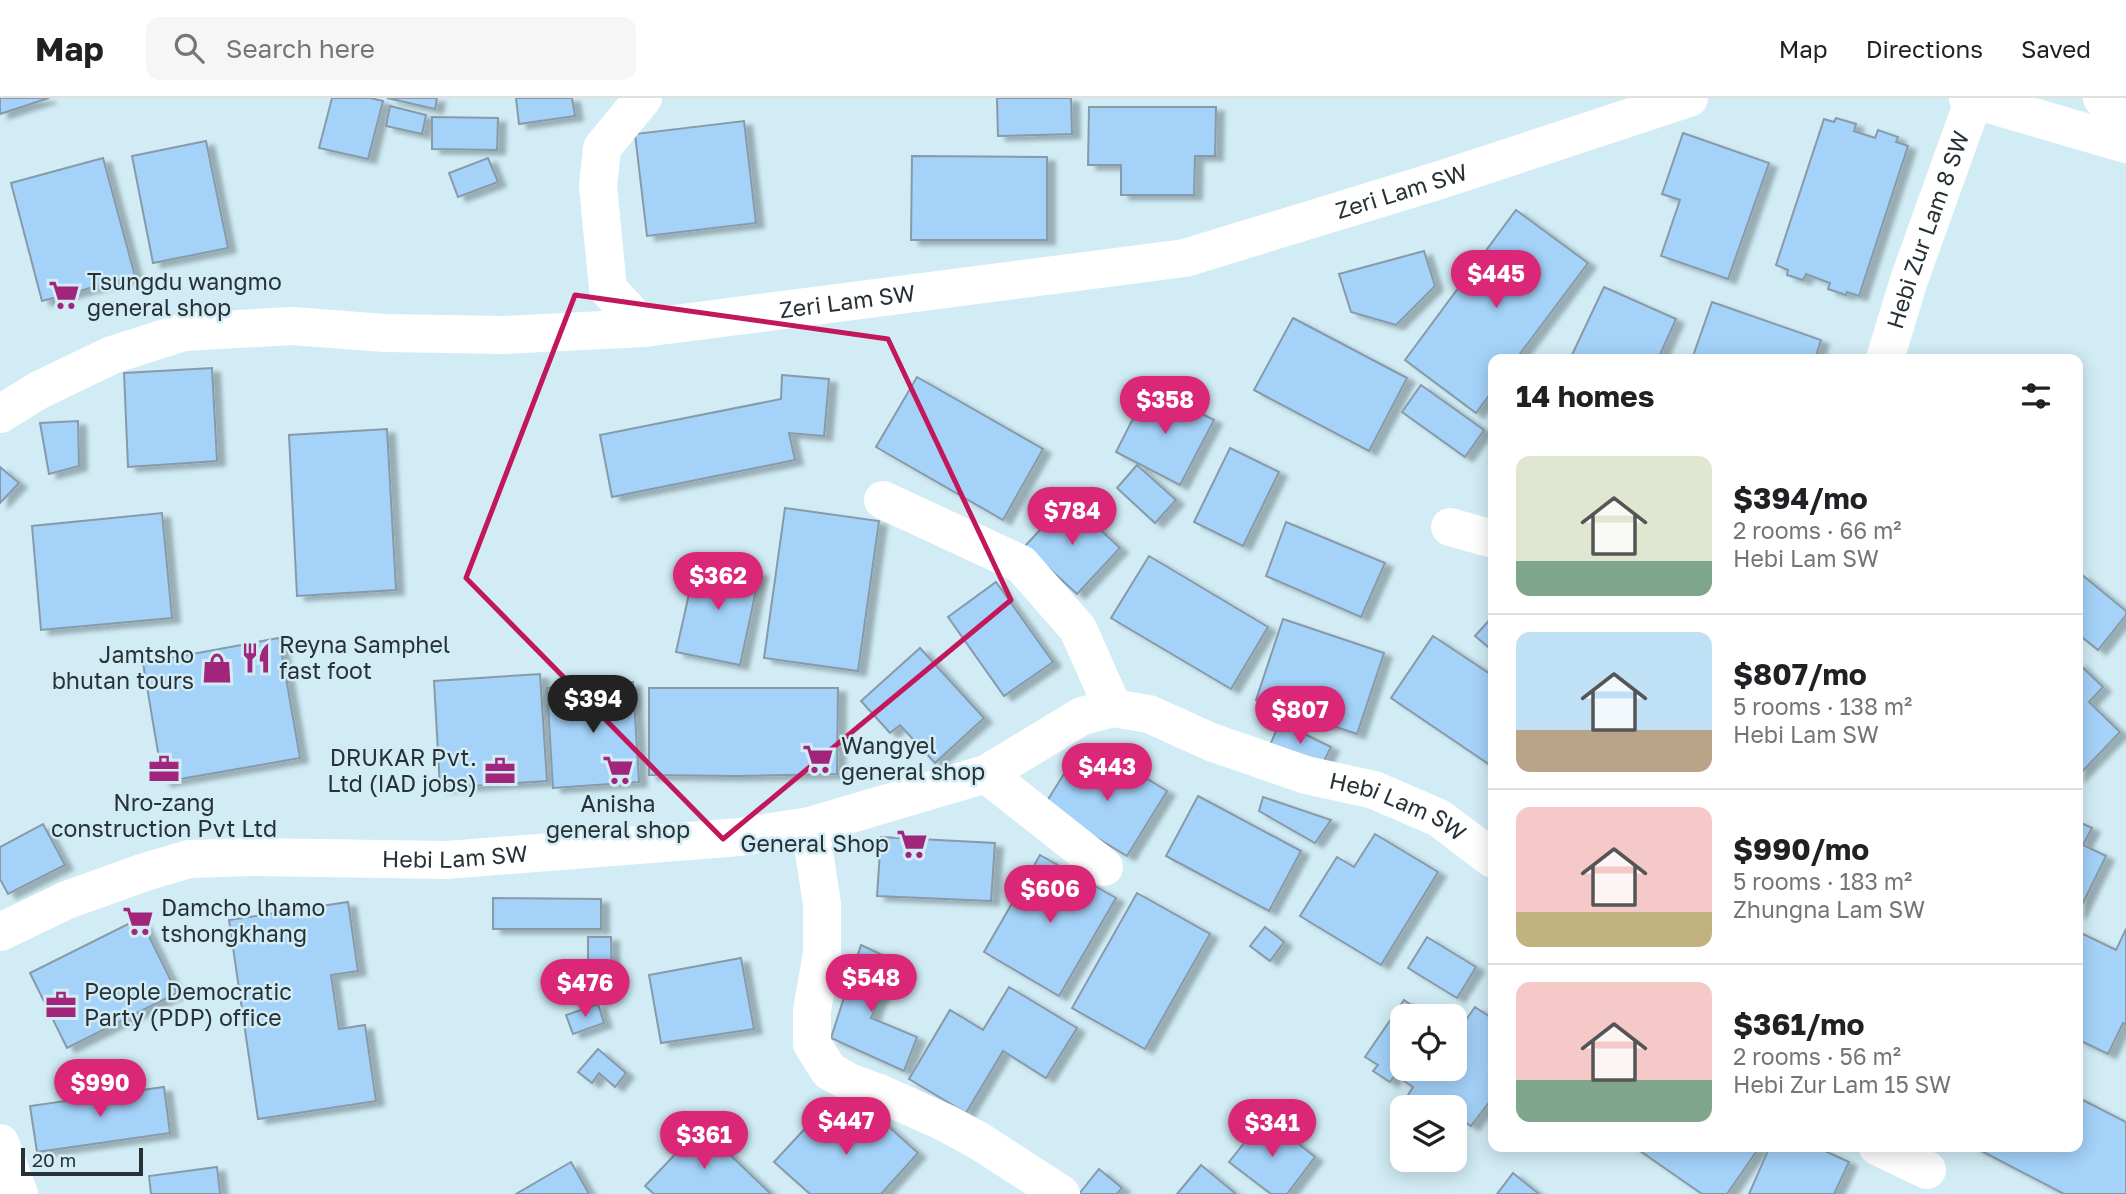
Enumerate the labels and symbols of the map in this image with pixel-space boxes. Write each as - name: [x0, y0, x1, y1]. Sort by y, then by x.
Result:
- street label: Hebi Zur Lam 8 SW: [1880, 127, 1974, 332]
- street label: Zeri Lam SW: [1332, 157, 1471, 224]
- pin: $445: [1455, 250, 1537, 310]
- place label: Tsungdu wangmo general shop: [87, 267, 282, 321]
- supermarket icon: Tsungdu wangmo general shop: [47, 278, 81, 312]
- street label: Zeri Lam SW: [778, 278, 917, 323]
- pin: $358: [1124, 376, 1206, 436]
- pin: $784: [1031, 488, 1113, 547]
- pin: $362: [677, 552, 759, 612]
- place label: Reyna Samphel fast foot: [279, 630, 450, 684]
- place label: Jamtsho bhutan tours: [52, 640, 194, 694]
- restaurant icon: Reyna Samphel fast foot: [239, 641, 273, 675]
- shop icon: Jamtsho bhutan tours: [200, 651, 234, 685]
- pin: $394: [552, 676, 634, 735]
- pin: $807: [1259, 686, 1341, 746]
- place label: Wangyel general shop: [841, 731, 985, 785]
- supermarket icon: Wangyel general shop: [801, 742, 835, 776]
- place label: DRUKAR Pvt. Ltd (IAD jobs): [327, 743, 477, 797]
- pin: $443: [1066, 744, 1148, 803]
- office icon: Nro-zang construction Pvt Ltd: [147, 752, 181, 786]
- supermarket icon: Anisha general shop: [601, 753, 635, 787]
- office icon: DRUKAR Pvt. Ltd (IAD jobs): [483, 754, 517, 788]
- street label: Hebi Lam SW: [1327, 766, 1472, 846]
- place label: Nro-zang construction Pvt Ltd: [51, 788, 277, 842]
- place label: Anisha general shop: [546, 789, 690, 843]
- supermarket icon: General Shop: [895, 827, 929, 861]
- place label: General Shop: [740, 829, 889, 857]
- street label: Hebi Lam SW: [382, 839, 529, 873]
- pin: $606: [1009, 866, 1091, 925]
- place label: Damcho lhamo tshongkhang: [161, 893, 325, 947]
- supermarket icon: Damcho lhamo tshongkhang: [121, 904, 155, 938]
- pin: $548: [830, 954, 912, 1014]
- pin: $476: [544, 960, 626, 1019]
- place label: People Democratic Party (PDP) office: [84, 977, 292, 1031]
- office icon: People Democratic Party (PDP) office: [44, 988, 78, 1022]
- pin: $990: [59, 1060, 141, 1119]
- pin: $447: [805, 1098, 887, 1157]
- pin: $341: [1231, 1100, 1313, 1159]
- pin: $361: [663, 1112, 745, 1171]
- scale bar: [21, 1145, 144, 1177]

